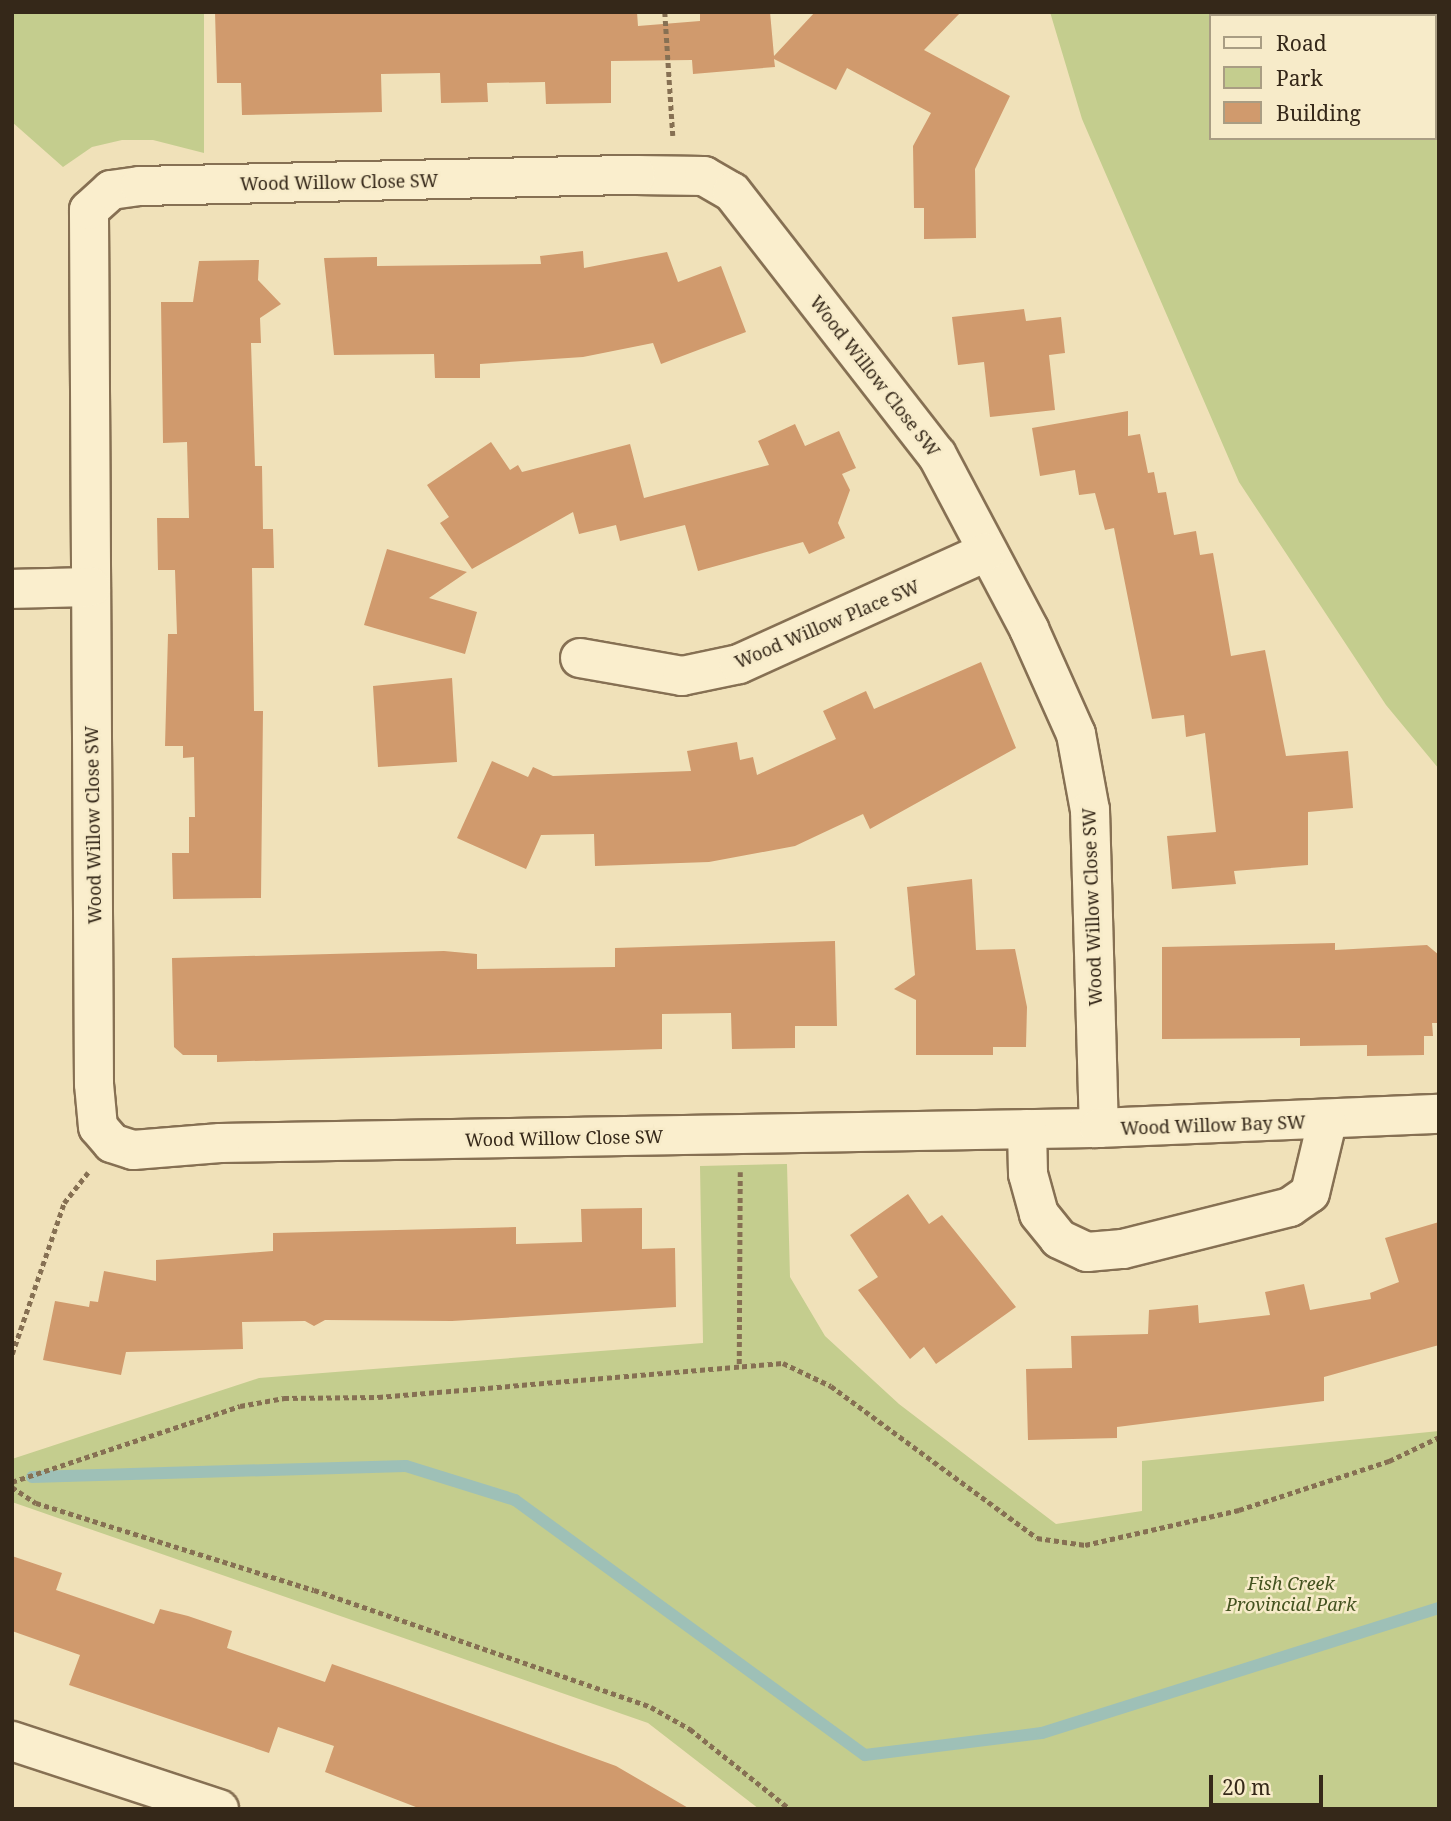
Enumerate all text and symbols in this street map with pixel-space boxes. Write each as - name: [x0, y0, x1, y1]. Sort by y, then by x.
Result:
- legend: [1210, 14, 1437, 140]
- text: Road: [1276, 29, 1327, 57]
- text: Park: [1276, 64, 1323, 92]
- text: Building: [1276, 99, 1361, 127]
- street label: Wood Willow Close SW: [240, 169, 438, 195]
- street label: Wood Willow Close SW: [805, 291, 945, 461]
- street label: Wood Willow Place SW: [731, 575, 923, 673]
- street label: Wood Willow Close SW: [80, 726, 106, 924]
- street label: Wood Willow Close SW: [1078, 808, 1106, 1006]
- street label: Wood Willow Bay SW: [1120, 1111, 1306, 1139]
- street label: Wood Willow Close SW: [465, 1125, 663, 1151]
- park label: Fish Creek Provincial Park: [1226, 1573, 1356, 1616]
- scale bar: [1213, 1762, 1327, 1806]
- text: 20 m: [1222, 1773, 1271, 1801]

